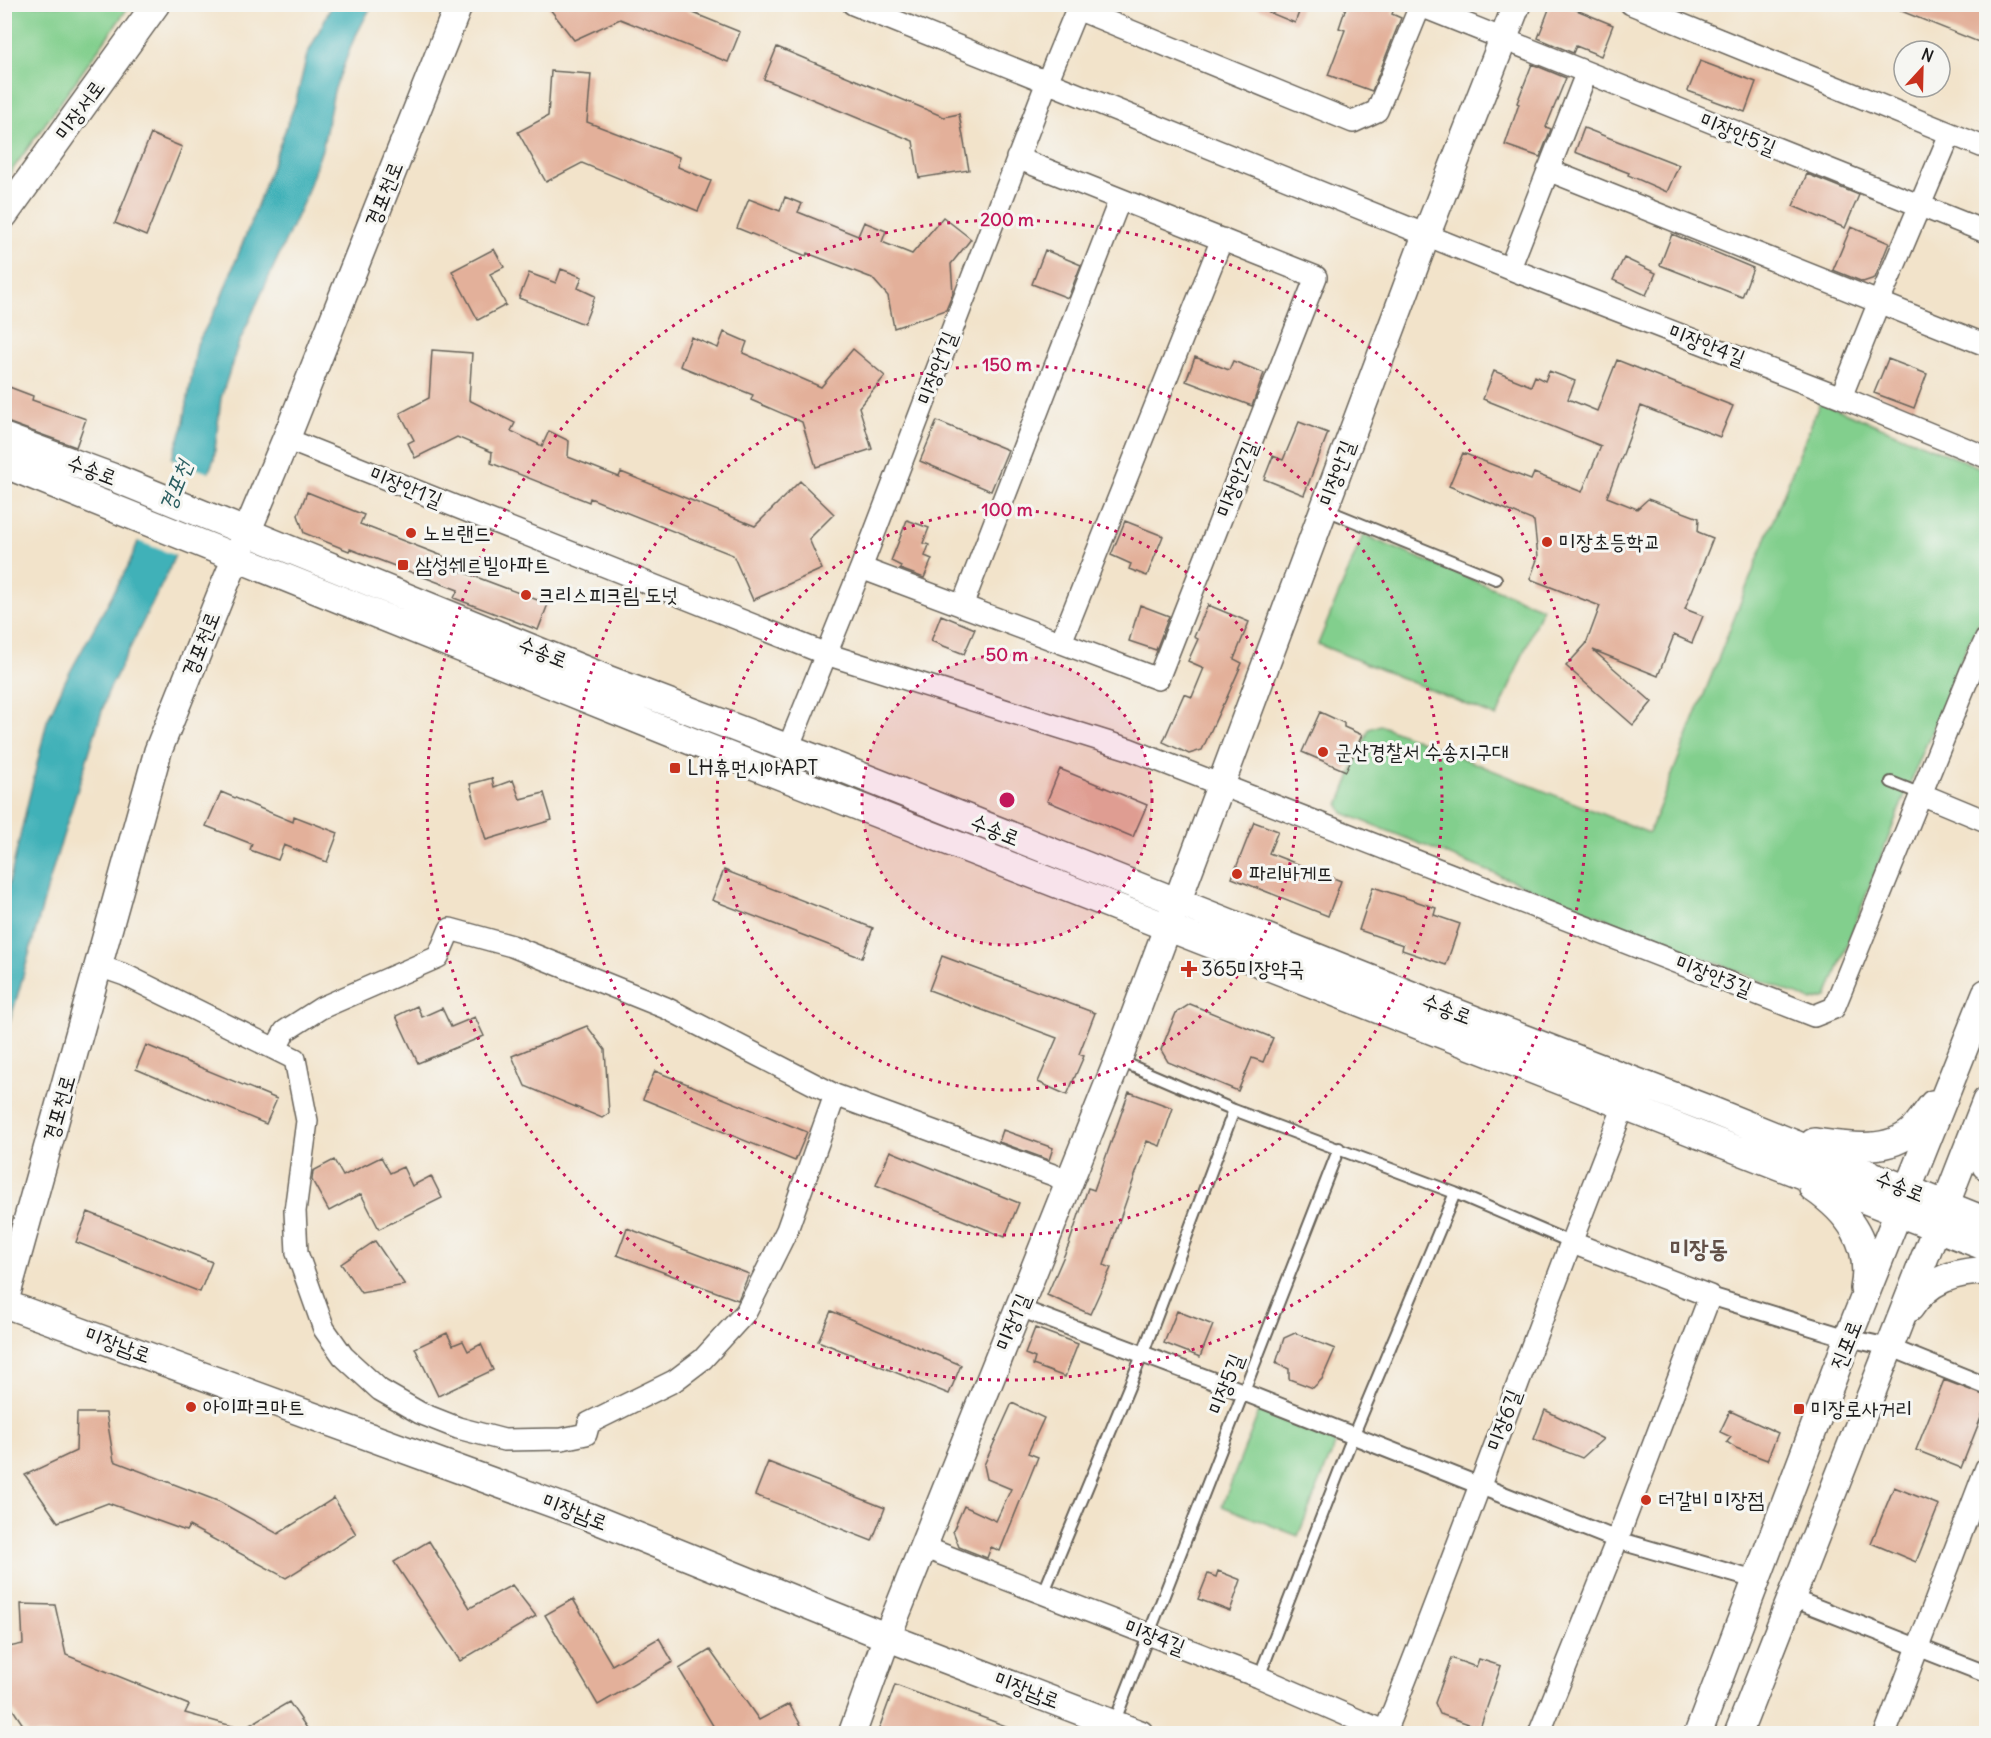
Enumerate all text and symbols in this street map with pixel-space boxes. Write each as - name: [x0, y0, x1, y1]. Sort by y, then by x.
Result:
- north arrow: [1892, 39, 1952, 99]
- text: N: [1919, 44, 1936, 66]
- street label: 미장서로: [49, 74, 110, 145]
- street label: 미장안5길: [1696, 106, 1780, 161]
- street label: 경포천로: [358, 157, 409, 230]
- text: 200 m: [980, 208, 1034, 231]
- street label: 미장안4길: [1665, 318, 1749, 371]
- street label: 미장안1길: [910, 327, 963, 408]
- text: 150 m: [982, 353, 1032, 376]
- street label: 미장안길: [1312, 436, 1361, 509]
- street label: 미장안2길: [1210, 437, 1263, 521]
- street label: 수송로: [64, 448, 121, 491]
- water label: 경포천: [152, 454, 199, 516]
- street label: 미장안1길: [366, 460, 447, 513]
- text: 100 m: [982, 498, 1033, 521]
- place label: 노브랜드: [423, 519, 491, 546]
- marker: 노브랜드: [404, 526, 418, 540]
- place label: 미장초등학교: [1559, 528, 1660, 555]
- marker: 미장초등학교: [1540, 535, 1554, 549]
- place label: 삼성쉐르빌아파트: [415, 551, 550, 578]
- marker: 삼성쉐르빌아파트: [396, 558, 410, 572]
- place label: 크리스피크림 도넛: [538, 581, 678, 608]
- marker: 크리스피크림 도넛: [519, 588, 533, 602]
- street label: 경포천로: [175, 607, 226, 680]
- street label: 수송로: [515, 630, 572, 674]
- text: 50 m: [986, 643, 1028, 666]
- place label: 군산경찰서 수송지구대: [1335, 738, 1509, 765]
- marker: 군산경찰서 수송지구대: [1316, 745, 1330, 759]
- place label: LH휴먼시아APT: [687, 754, 818, 781]
- marker: LH휴먼시아APT: [668, 761, 682, 775]
- centre of rings: [997, 790, 1017, 810]
- street label: 수송로: [967, 808, 1024, 852]
- place label: 파리바게뜨: [1249, 860, 1334, 887]
- marker: 파리바게뜨: [1230, 867, 1244, 881]
- street label: 미장안3길: [1672, 949, 1756, 1002]
- place label: 365미장약국: [1201, 955, 1305, 982]
- marker: 365미장약국: [1182, 962, 1196, 976]
- street label: 수송로: [1419, 987, 1476, 1030]
- street label: 경포천로: [36, 1072, 81, 1144]
- street label: 수송로: [1872, 1164, 1929, 1208]
- district label: 미장동: [1670, 1233, 1728, 1263]
- street label: 미장1길: [989, 1289, 1036, 1354]
- street label: 진포로: [1824, 1316, 1868, 1373]
- street label: 미장남로: [82, 1320, 155, 1369]
- street label: 미장5길: [1202, 1350, 1249, 1418]
- street label: 미장6길: [1480, 1386, 1527, 1454]
- place label: 아이파크마트: [203, 1393, 304, 1420]
- place label: 미장로사거리: [1811, 1395, 1912, 1422]
- marker: 아이파크마트: [184, 1400, 198, 1414]
- marker: 미장로사거리: [1792, 1402, 1806, 1416]
- place label: 더갈비 미장점: [1658, 1486, 1764, 1513]
- street label: 미장남로: [539, 1487, 612, 1536]
- marker: 더갈비 미장점: [1639, 1493, 1653, 1507]
- street label: 미장4길: [1121, 1613, 1189, 1660]
- street label: 미장남로: [991, 1665, 1064, 1714]

